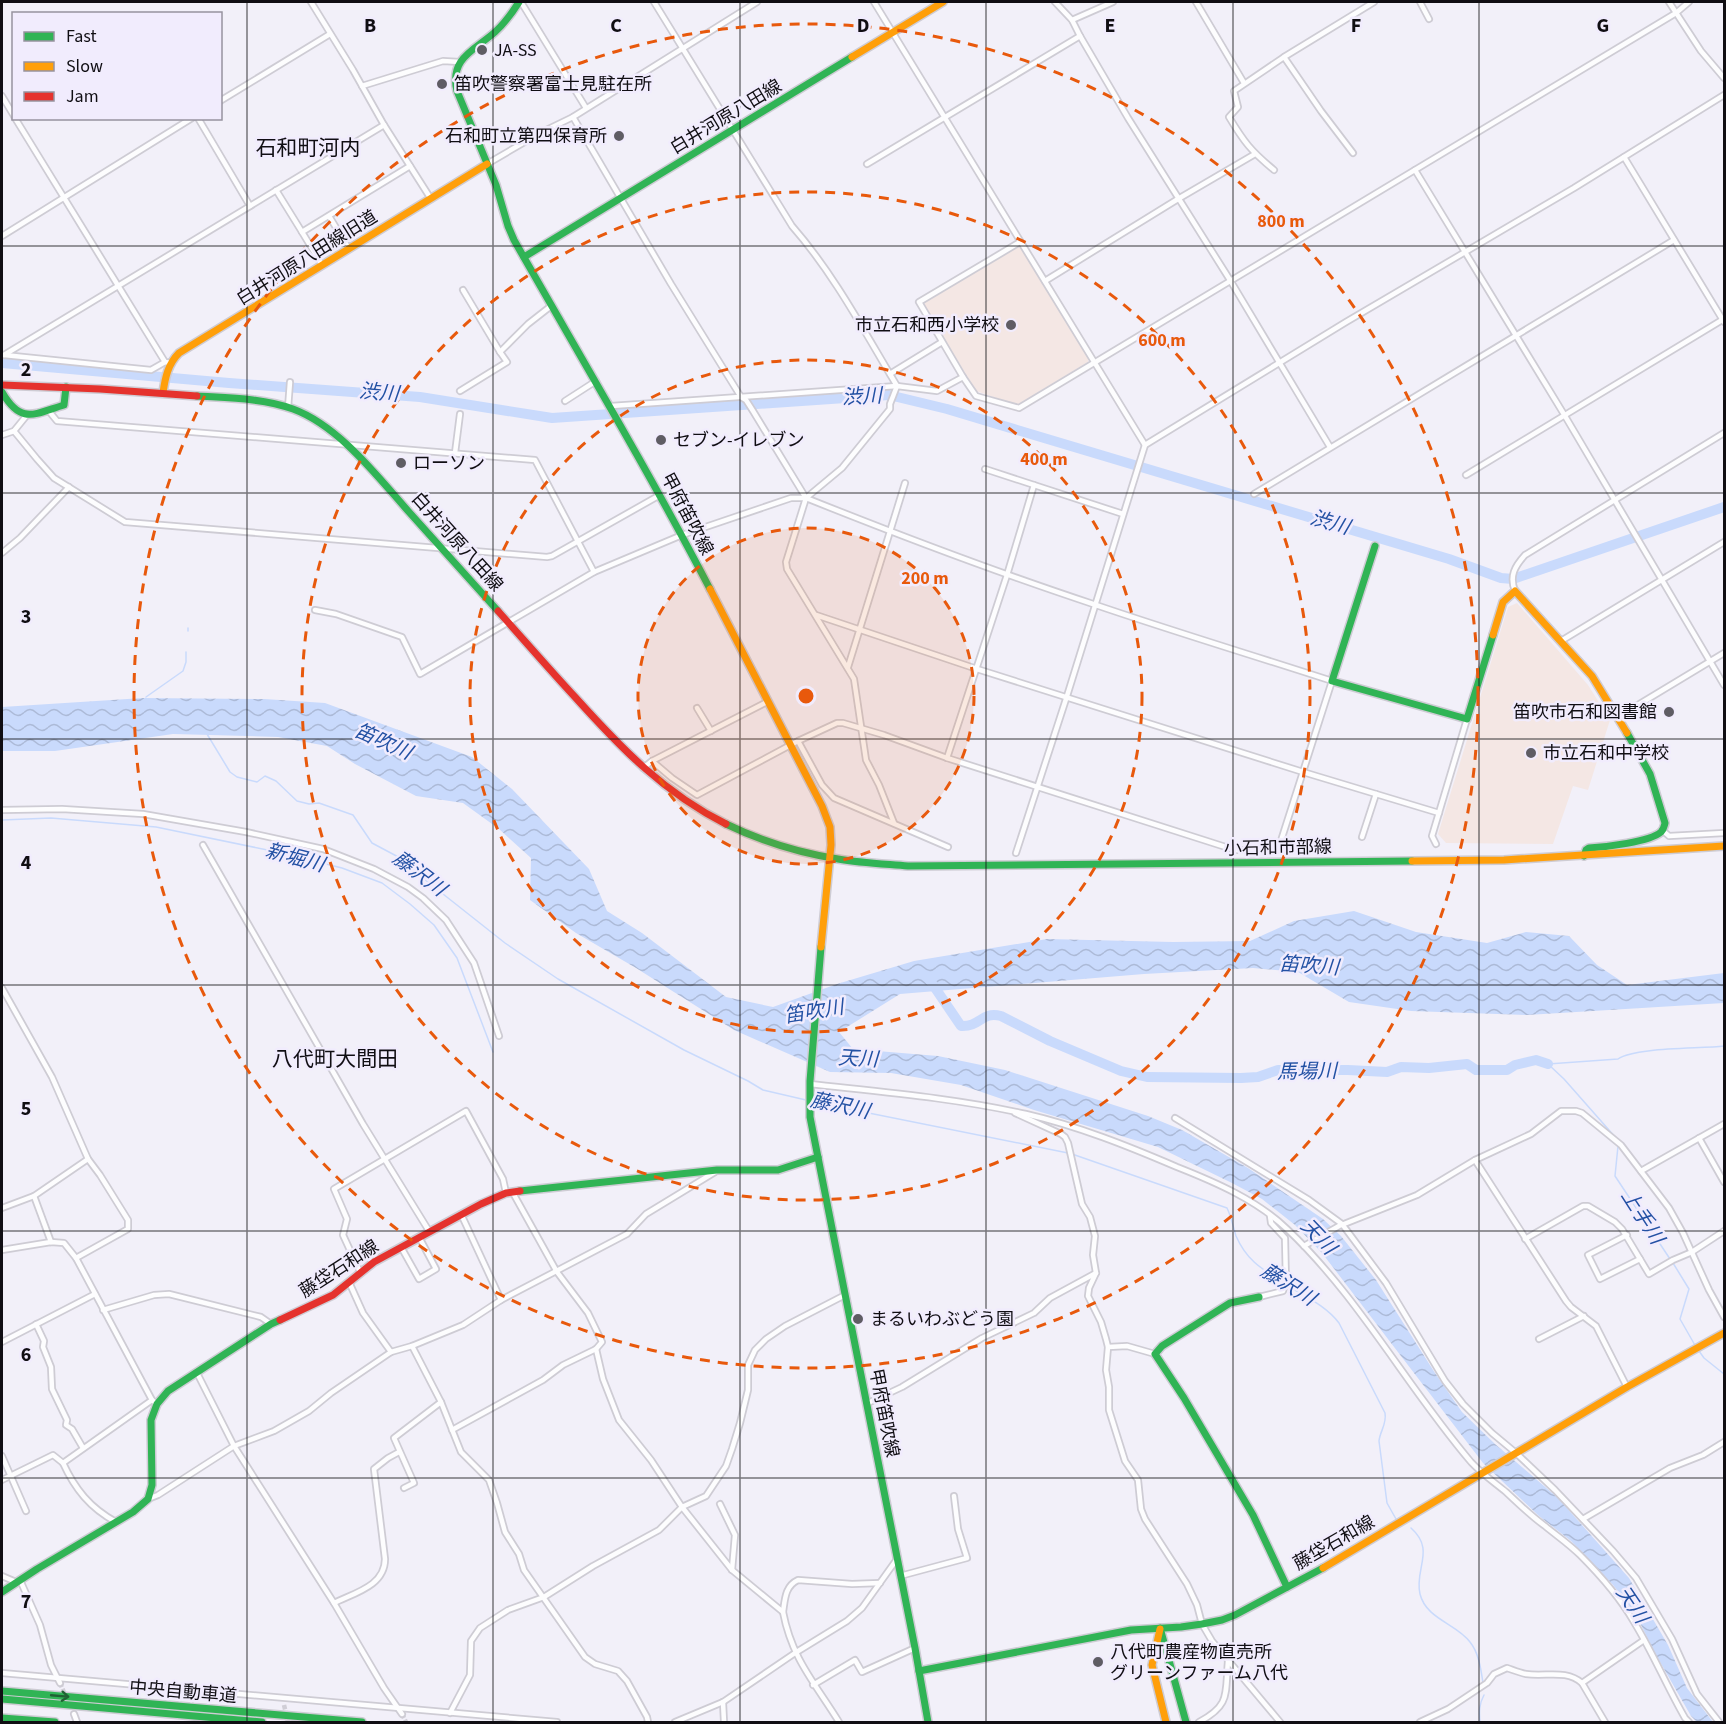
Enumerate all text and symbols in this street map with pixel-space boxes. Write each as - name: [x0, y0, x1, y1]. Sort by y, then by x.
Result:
- legend: [12, 12, 222, 120]
- text: B: [364, 12, 376, 40]
- text: C: [610, 12, 622, 40]
- text: D: [857, 12, 869, 40]
- text: E: [1105, 12, 1115, 40]
- text: F: [1351, 12, 1361, 40]
- text: G: [1597, 12, 1609, 40]
- text: Fast: [66, 24, 97, 49]
- place label: JA-SS: [494, 38, 537, 63]
- marker: JA-SS: [475, 43, 489, 57]
- text: Slow: [66, 54, 103, 79]
- place label: 笛吹警察署富士見駐在所: [454, 72, 652, 97]
- street label: 白井河原八田線: [666, 74, 786, 160]
- marker: 笛吹警察署富士見駐在所: [435, 77, 449, 91]
- text: Jam: [66, 84, 99, 109]
- place label: 石和町立第四保育所: [445, 124, 607, 149]
- marker: 石和町立第四保育所: [612, 129, 626, 143]
- district label: 石和町河内: [256, 133, 361, 163]
- street label: 白井河原八田線旧道: [232, 204, 382, 312]
- text: 800 m: [1257, 209, 1305, 234]
- place label: 市立石和西小学校: [855, 313, 999, 338]
- marker: 市立石和西小学校: [1004, 318, 1018, 332]
- text: 600 m: [1138, 328, 1186, 353]
- text: 2: [21, 356, 31, 384]
- water label: 渋川: [358, 377, 402, 409]
- water label: 渋川: [841, 382, 885, 412]
- place label: セブン-イレブン: [673, 428, 805, 453]
- marker: セブン-イレブン: [654, 433, 668, 447]
- text: 400 m: [1020, 447, 1068, 472]
- place label: ローソン: [413, 451, 485, 476]
- marker: ローソン: [394, 456, 408, 470]
- street label: 甲府笛吹線: [655, 468, 719, 560]
- street label: 白井河原八田線: [406, 487, 508, 597]
- water label: 渋川: [1307, 504, 1355, 543]
- text: 200 m: [901, 566, 949, 591]
- text: 3: [21, 603, 31, 631]
- centre of rings: [796, 686, 816, 706]
- place label: 笛吹市石和図書館: [1513, 700, 1657, 725]
- marker: 笛吹市石和図書館: [1662, 705, 1676, 719]
- water label: 笛吹川: [350, 717, 418, 768]
- place label: 市立石和中学校: [1543, 741, 1669, 766]
- marker: 市立石和中学校: [1524, 746, 1538, 760]
- street label: 小石和市部線: [1224, 835, 1332, 861]
- water label: 新堀川: [262, 837, 330, 880]
- water label: 藤沢川: [387, 845, 453, 904]
- text: 4: [21, 849, 32, 877]
- water label: 笛吹川: [1278, 950, 1342, 982]
- water label: 笛吹川: [782, 993, 848, 1031]
- district label: 八代町大間田: [272, 1044, 398, 1074]
- water label: 天川: [837, 1044, 881, 1074]
- water label: 馬場川: [1277, 1057, 1339, 1087]
- water label: 藤沢川: [808, 1086, 874, 1126]
- text: 5: [21, 1095, 31, 1123]
- water label: 上手川: [1614, 1184, 1671, 1251]
- water label: 天川: [1294, 1213, 1343, 1263]
- street label: 藤垈石和線: [294, 1234, 384, 1304]
- water label: 藤沢川: [1255, 1257, 1323, 1314]
- place label: まるいわぶどう園: [870, 1307, 1014, 1332]
- marker: まるいわぶどう園: [851, 1312, 865, 1326]
- text: 6: [21, 1341, 31, 1369]
- street label: 甲府笛吹線: [863, 1366, 905, 1460]
- street label: 藤垈石和線: [1289, 1510, 1379, 1576]
- water label: 天川: [1609, 1581, 1656, 1631]
- text: 7: [21, 1588, 31, 1616]
- place label: 八代町農産物直売所 グリーンファーム八代: [1110, 1640, 1288, 1686]
- marker: 八代町農産物直売所 グリーンファーム八代: [1091, 1655, 1105, 1669]
- street label: 中央自動車道: [128, 1675, 238, 1709]
- one-way arrow: [49, 1691, 69, 1702]

